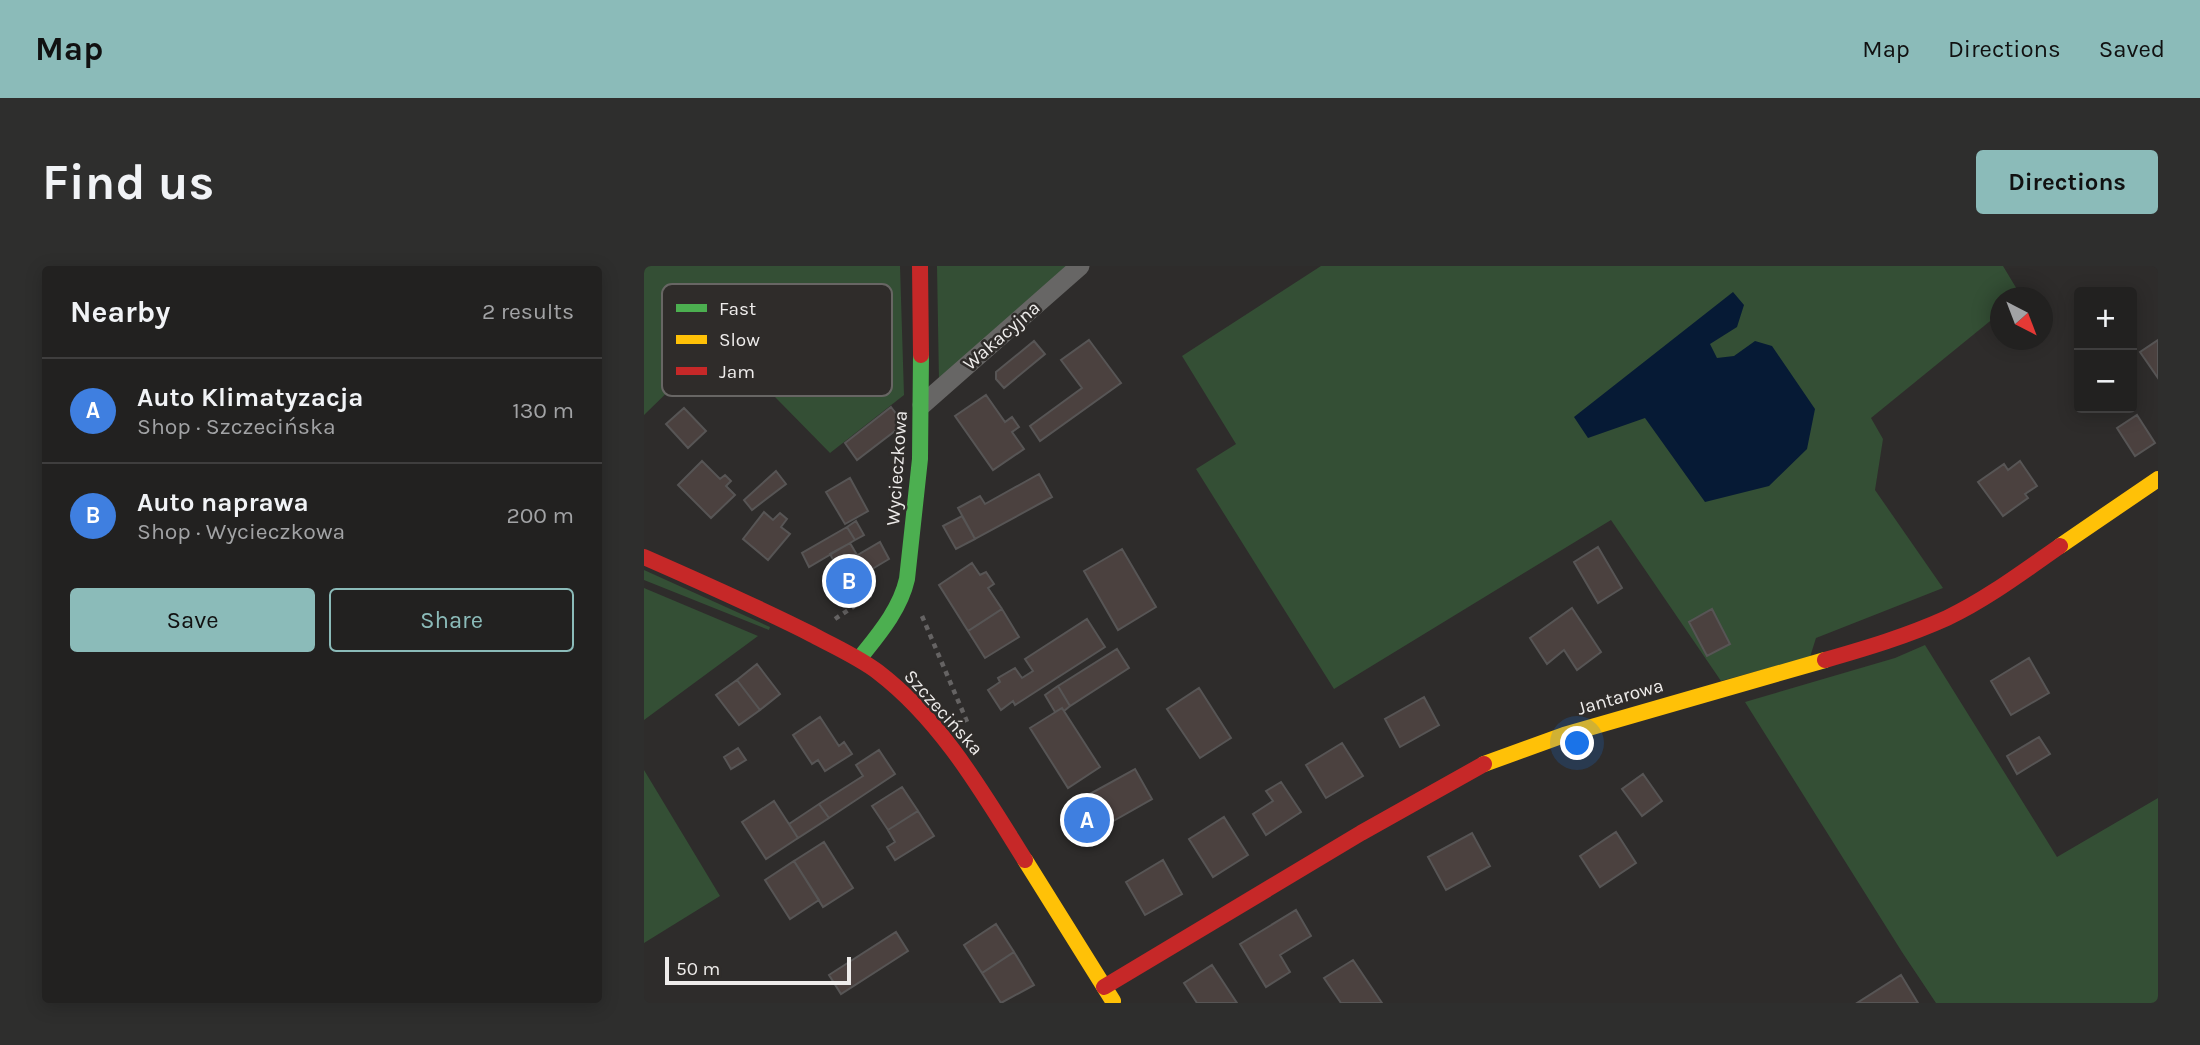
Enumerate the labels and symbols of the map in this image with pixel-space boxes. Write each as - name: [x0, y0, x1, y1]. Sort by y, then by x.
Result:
- legend: [662, 284, 892, 396]
- north arrow: [1990, 287, 2053, 350]
- street label: Wakacyjna: [959, 296, 1045, 375]
- text: Fast: [719, 298, 756, 320]
- text: Slow: [719, 329, 760, 351]
- text: Jam: [719, 361, 755, 383]
- street label: Wycieczkowa: [882, 410, 912, 526]
- pin: B: [826, 555, 872, 607]
- street label: Szczecińska: [899, 665, 987, 760]
- street label: Jantarowa: [1575, 674, 1666, 720]
- your location: [1560, 726, 1594, 760]
- pin: A: [1064, 794, 1110, 846]
- scale bar: [665, 954, 850, 986]

